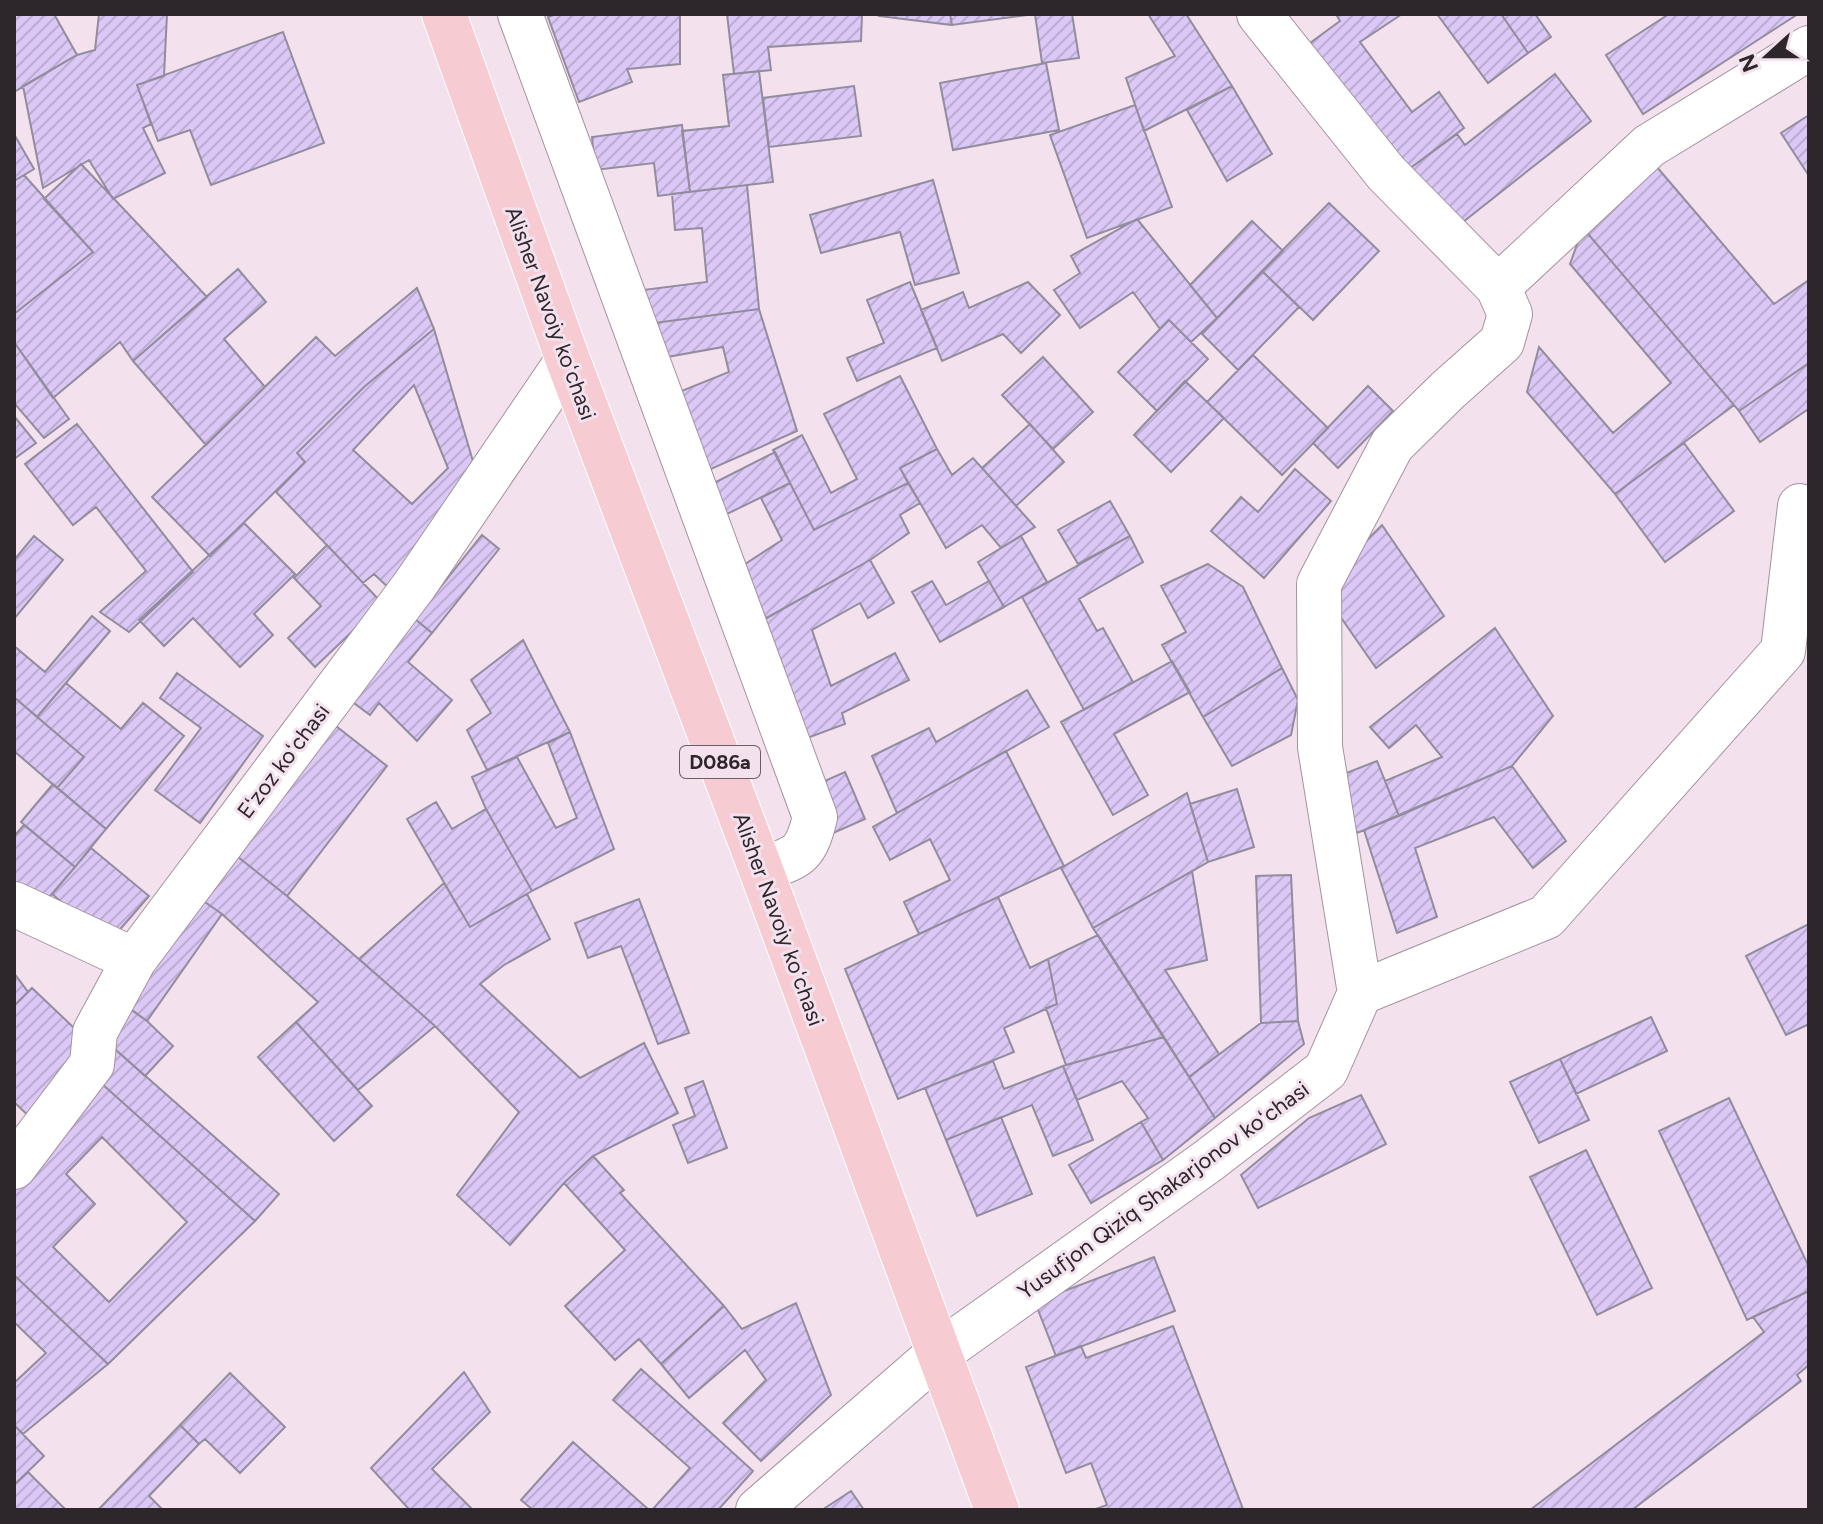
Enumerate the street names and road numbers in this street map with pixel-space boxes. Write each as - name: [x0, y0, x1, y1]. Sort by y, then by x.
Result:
- street label: Alisher Navoiy koʻchasi: [499, 203, 602, 424]
- street label: Eʻzoz koʻchasi: [232, 699, 335, 824]
- road number: D086a: [680, 746, 760, 778]
- street label: Alisher Navoiy koʻchasi: [727, 809, 830, 1030]
- street label: Yusufjon Qiziq Shakarjonov koʻchasi: [1012, 1076, 1314, 1305]

